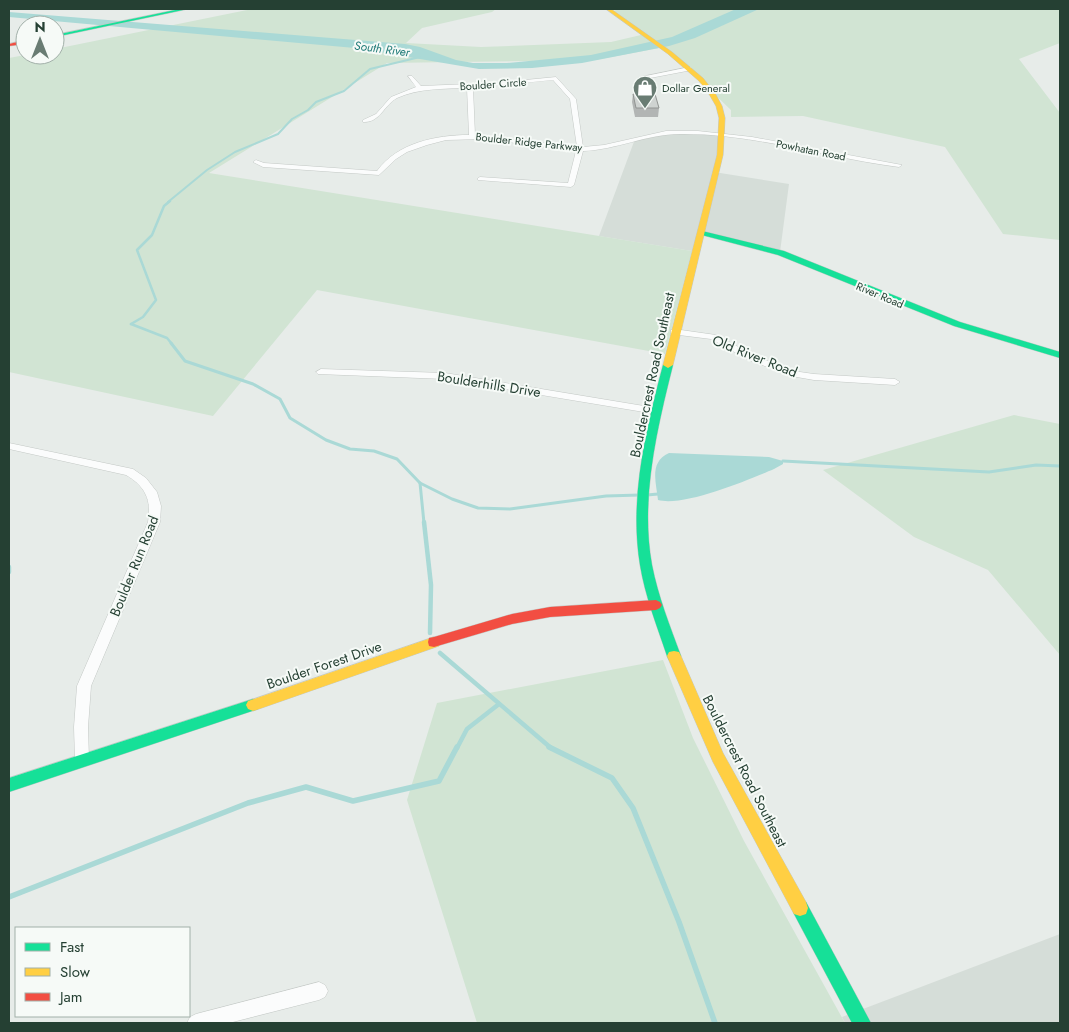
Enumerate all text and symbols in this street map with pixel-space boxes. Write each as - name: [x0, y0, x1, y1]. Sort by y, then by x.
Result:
- north arrow: [15, 15, 65, 65]
- text: N: [34, 17, 46, 37]
- water label: South River: [353, 37, 412, 61]
- street label: Boulder Circle: [459, 74, 527, 94]
- shop icon: Dollar General: [632, 75, 658, 109]
- place label: Dollar General: [662, 80, 730, 96]
- street label: Boulder Ridge Parkway: [475, 128, 583, 156]
- street label: Powhatan Road: [775, 135, 847, 165]
- street label: River Road: [854, 278, 906, 312]
- street label: Bouldercrest Road Southeast: [625, 290, 679, 459]
- street label: Old River Road: [709, 330, 801, 382]
- street label: Boulderhills Drive: [436, 366, 542, 402]
- street label: Boulder Run Road: [105, 513, 163, 619]
- street label: Boulder Forest Drive: [264, 636, 384, 694]
- street label: Bouldercrest Road Southeast: [698, 692, 792, 851]
- legend: [15, 927, 190, 1017]
- text: Fast: [60, 936, 84, 958]
- text: Slow: [60, 961, 91, 983]
- text: Jam: [58, 986, 83, 1008]

